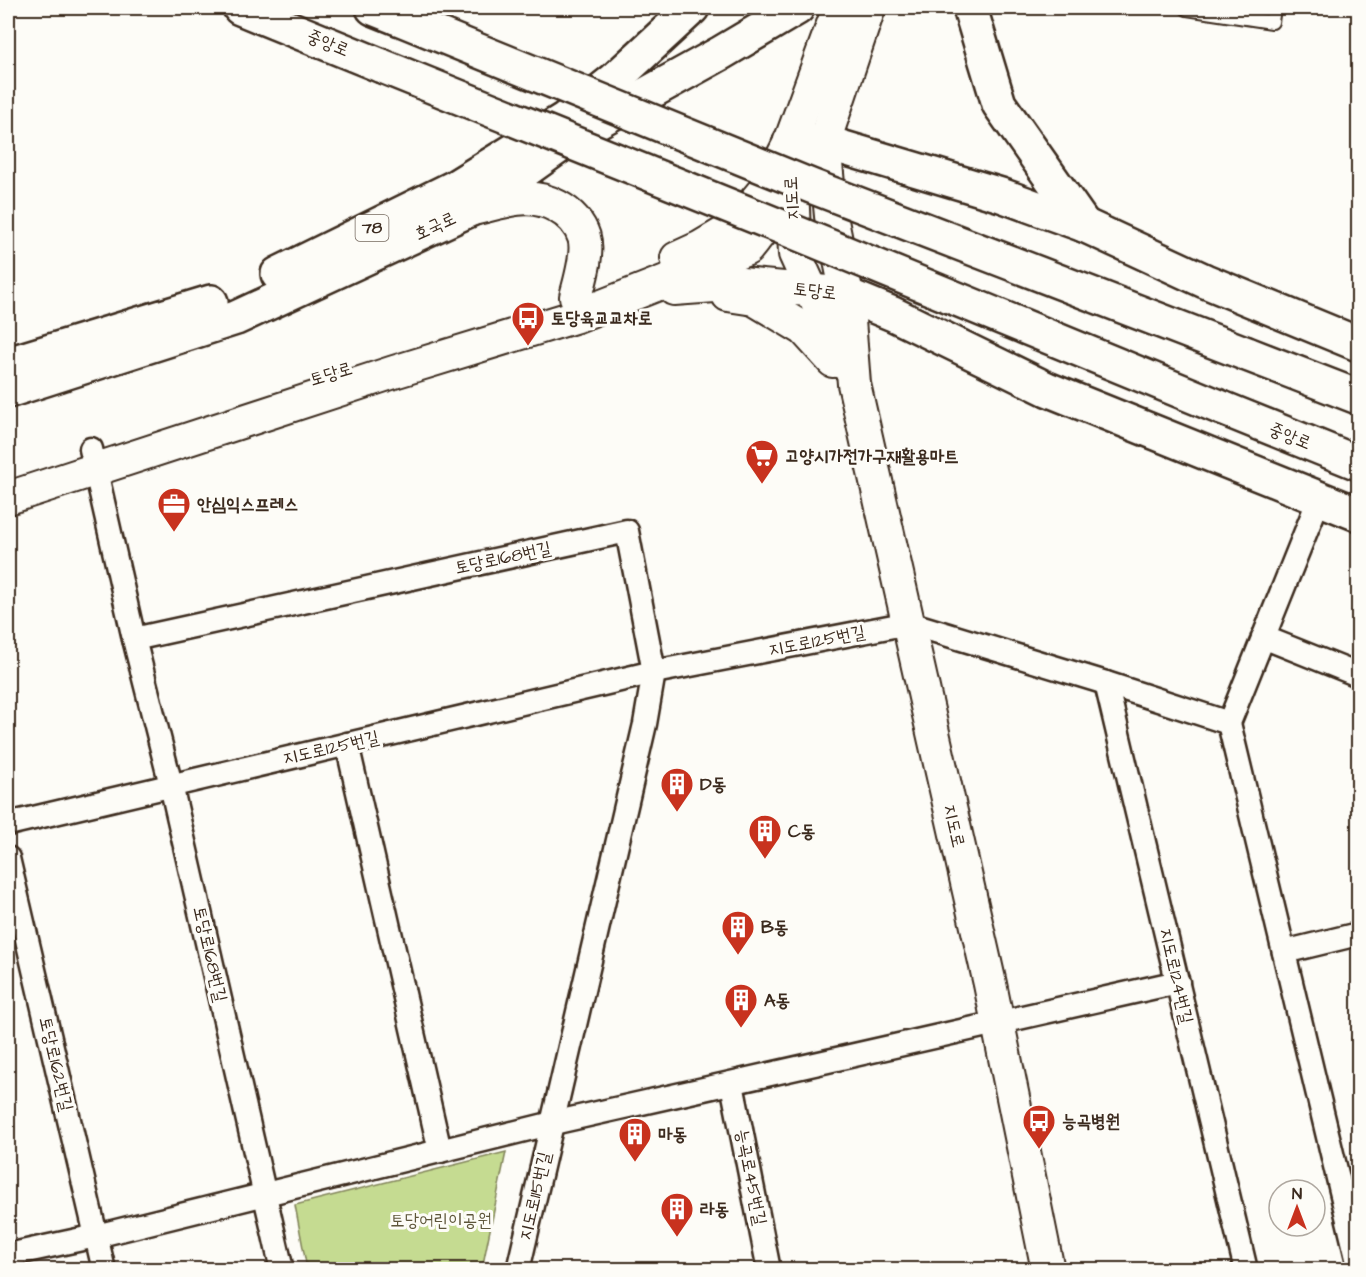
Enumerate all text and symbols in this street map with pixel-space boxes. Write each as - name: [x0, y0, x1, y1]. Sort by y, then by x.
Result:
- street label: 중앙로: [303, 23, 353, 63]
- street label: 지도로: [778, 176, 806, 220]
- street label: 호국로: [410, 205, 460, 247]
- road number: 78: [356, 215, 388, 241]
- street label: 토당로: [792, 276, 838, 306]
- bus stop icon: 토당육교교차로: [510, 300, 546, 347]
- place label: 토당육교교차로: [551, 306, 652, 331]
- street label: 토당로: [307, 356, 355, 392]
- street label: 중앙로: [1265, 416, 1315, 456]
- supermarket icon: 고양시가전가구재활용마트: [744, 438, 780, 485]
- place label: 고양시가전가구재활용마트: [785, 444, 959, 469]
- office icon: 안심익스프레스: [156, 486, 192, 533]
- place label: 안심익스프레스: [197, 492, 298, 517]
- street label: 토당로168번길: [453, 536, 554, 580]
- street label: 지도로125번길: [767, 619, 868, 663]
- street label: 지도로125번길: [281, 725, 382, 771]
- building icon: D동: [659, 766, 695, 813]
- place label: D동: [700, 772, 726, 797]
- street label: 지도로: [937, 802, 971, 850]
- building icon: C동: [747, 813, 783, 860]
- place label: C동: [788, 819, 815, 844]
- street label: 토당로168번길: [187, 904, 233, 1005]
- building icon: B동: [720, 909, 756, 956]
- place label: B동: [761, 915, 788, 940]
- street label: 지도로124번길: [1153, 926, 1199, 1027]
- building icon: A동: [723, 982, 759, 1029]
- place label: A동: [764, 988, 790, 1013]
- street label: 토당로162번길: [33, 1014, 79, 1114]
- bus stop icon: 능곡병원: [1021, 1103, 1057, 1150]
- place label: 능곡병원: [1062, 1109, 1120, 1134]
- building icon: 마동: [617, 1116, 653, 1163]
- place label: 마동: [658, 1122, 687, 1147]
- street label: 능곡로45번길: [729, 1127, 773, 1228]
- street label: 지도로115번길: [513, 1149, 557, 1243]
- north arrow: [1267, 1178, 1327, 1238]
- text: N: [1292, 1183, 1302, 1205]
- building icon: 라동: [659, 1191, 695, 1238]
- place label: 라동: [700, 1197, 729, 1222]
- park label: 토당어린이공원: [390, 1208, 492, 1233]

